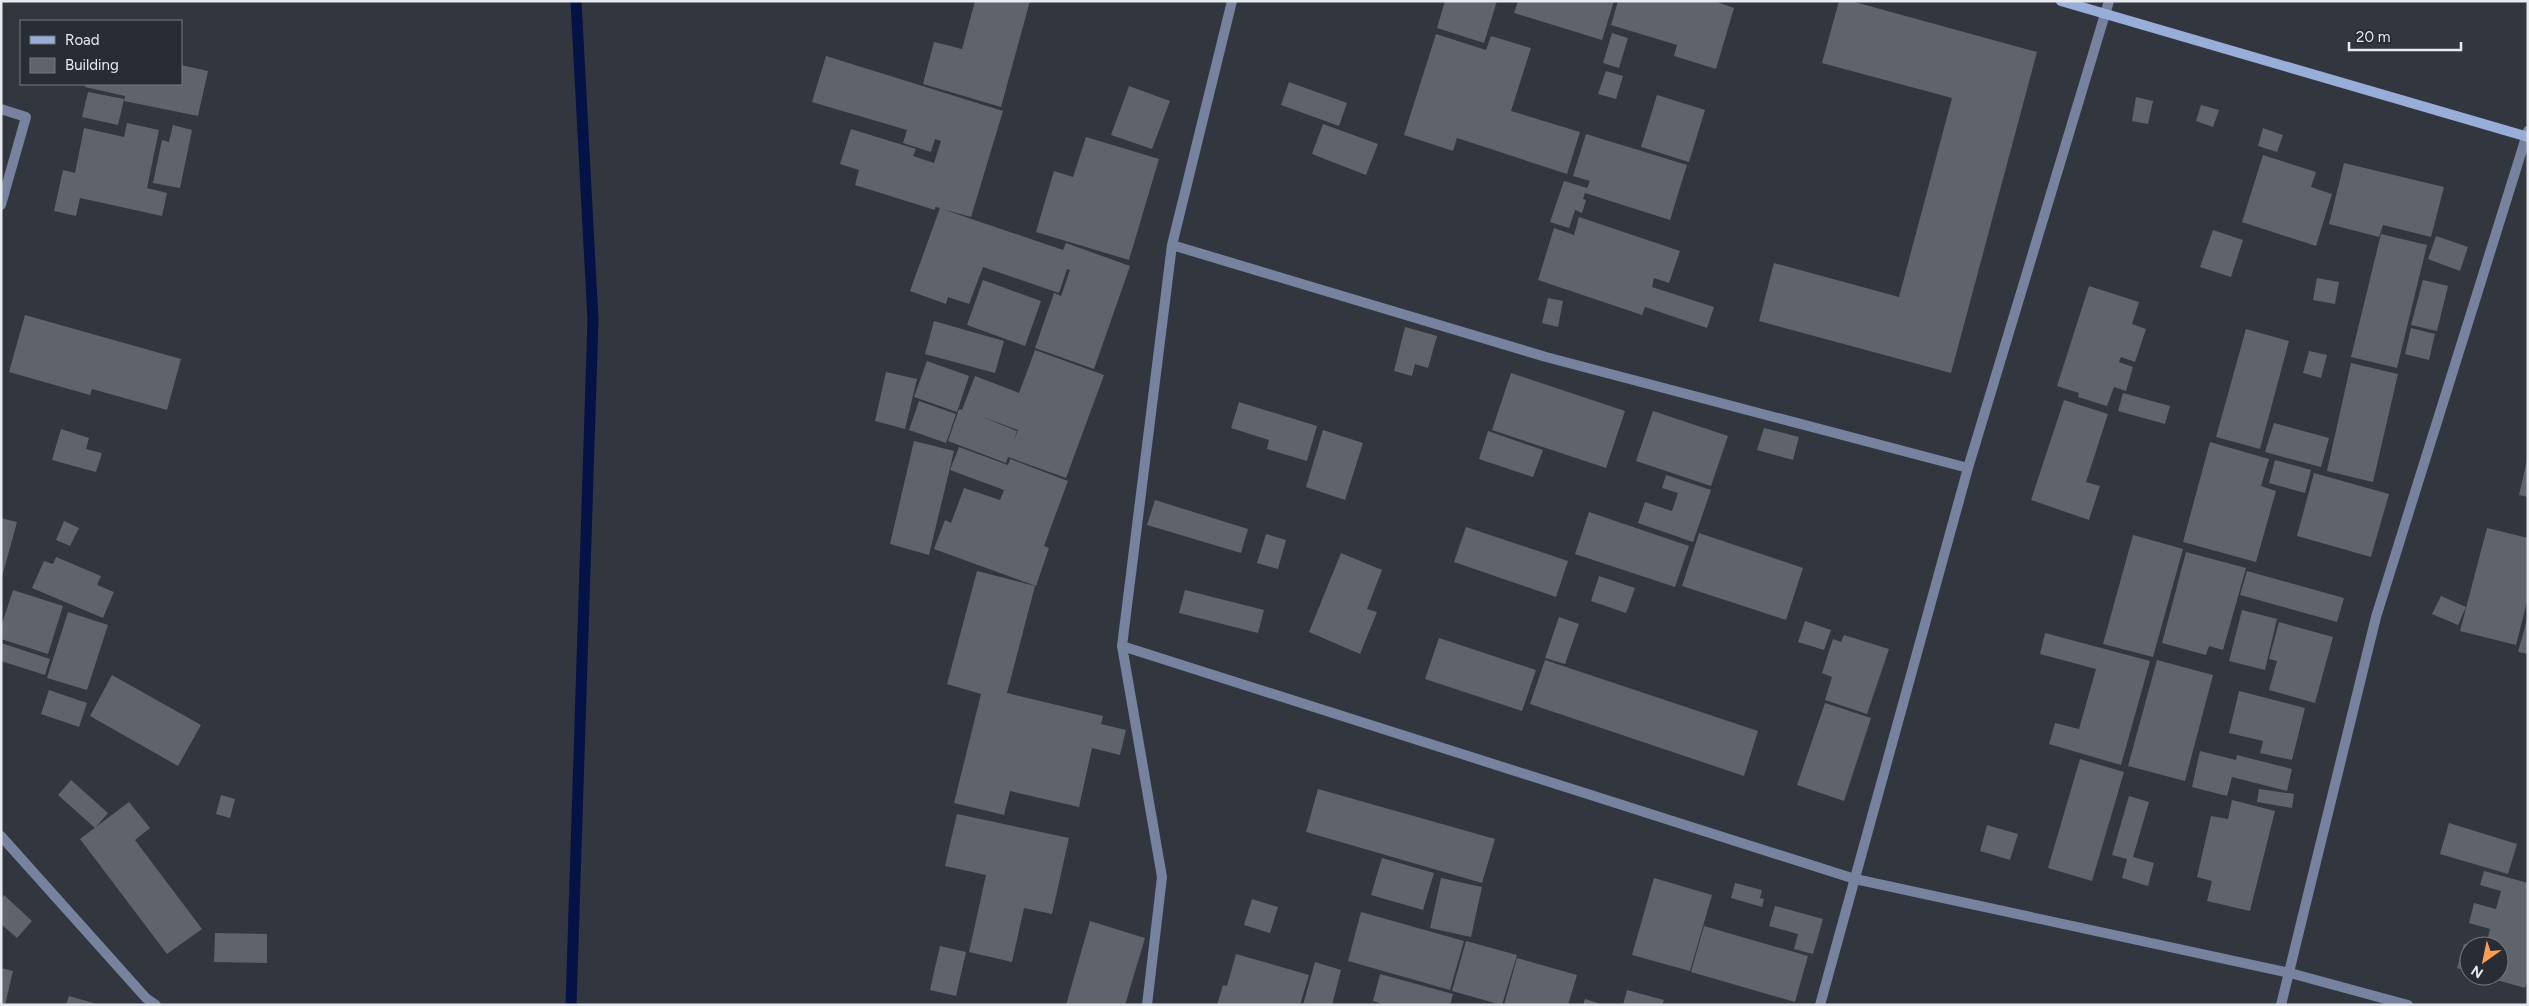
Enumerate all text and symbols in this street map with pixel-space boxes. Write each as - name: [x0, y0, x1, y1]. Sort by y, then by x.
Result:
- legend: [20, 20, 182, 85]
- scale bar: [2349, 20, 2462, 52]
- text: 20 m: [2356, 28, 2390, 46]
- text: Road: [65, 31, 100, 49]
- text: Building: [65, 56, 119, 74]
- north arrow: [2459, 936, 2509, 986]
- text: N: [2468, 961, 2486, 982]

